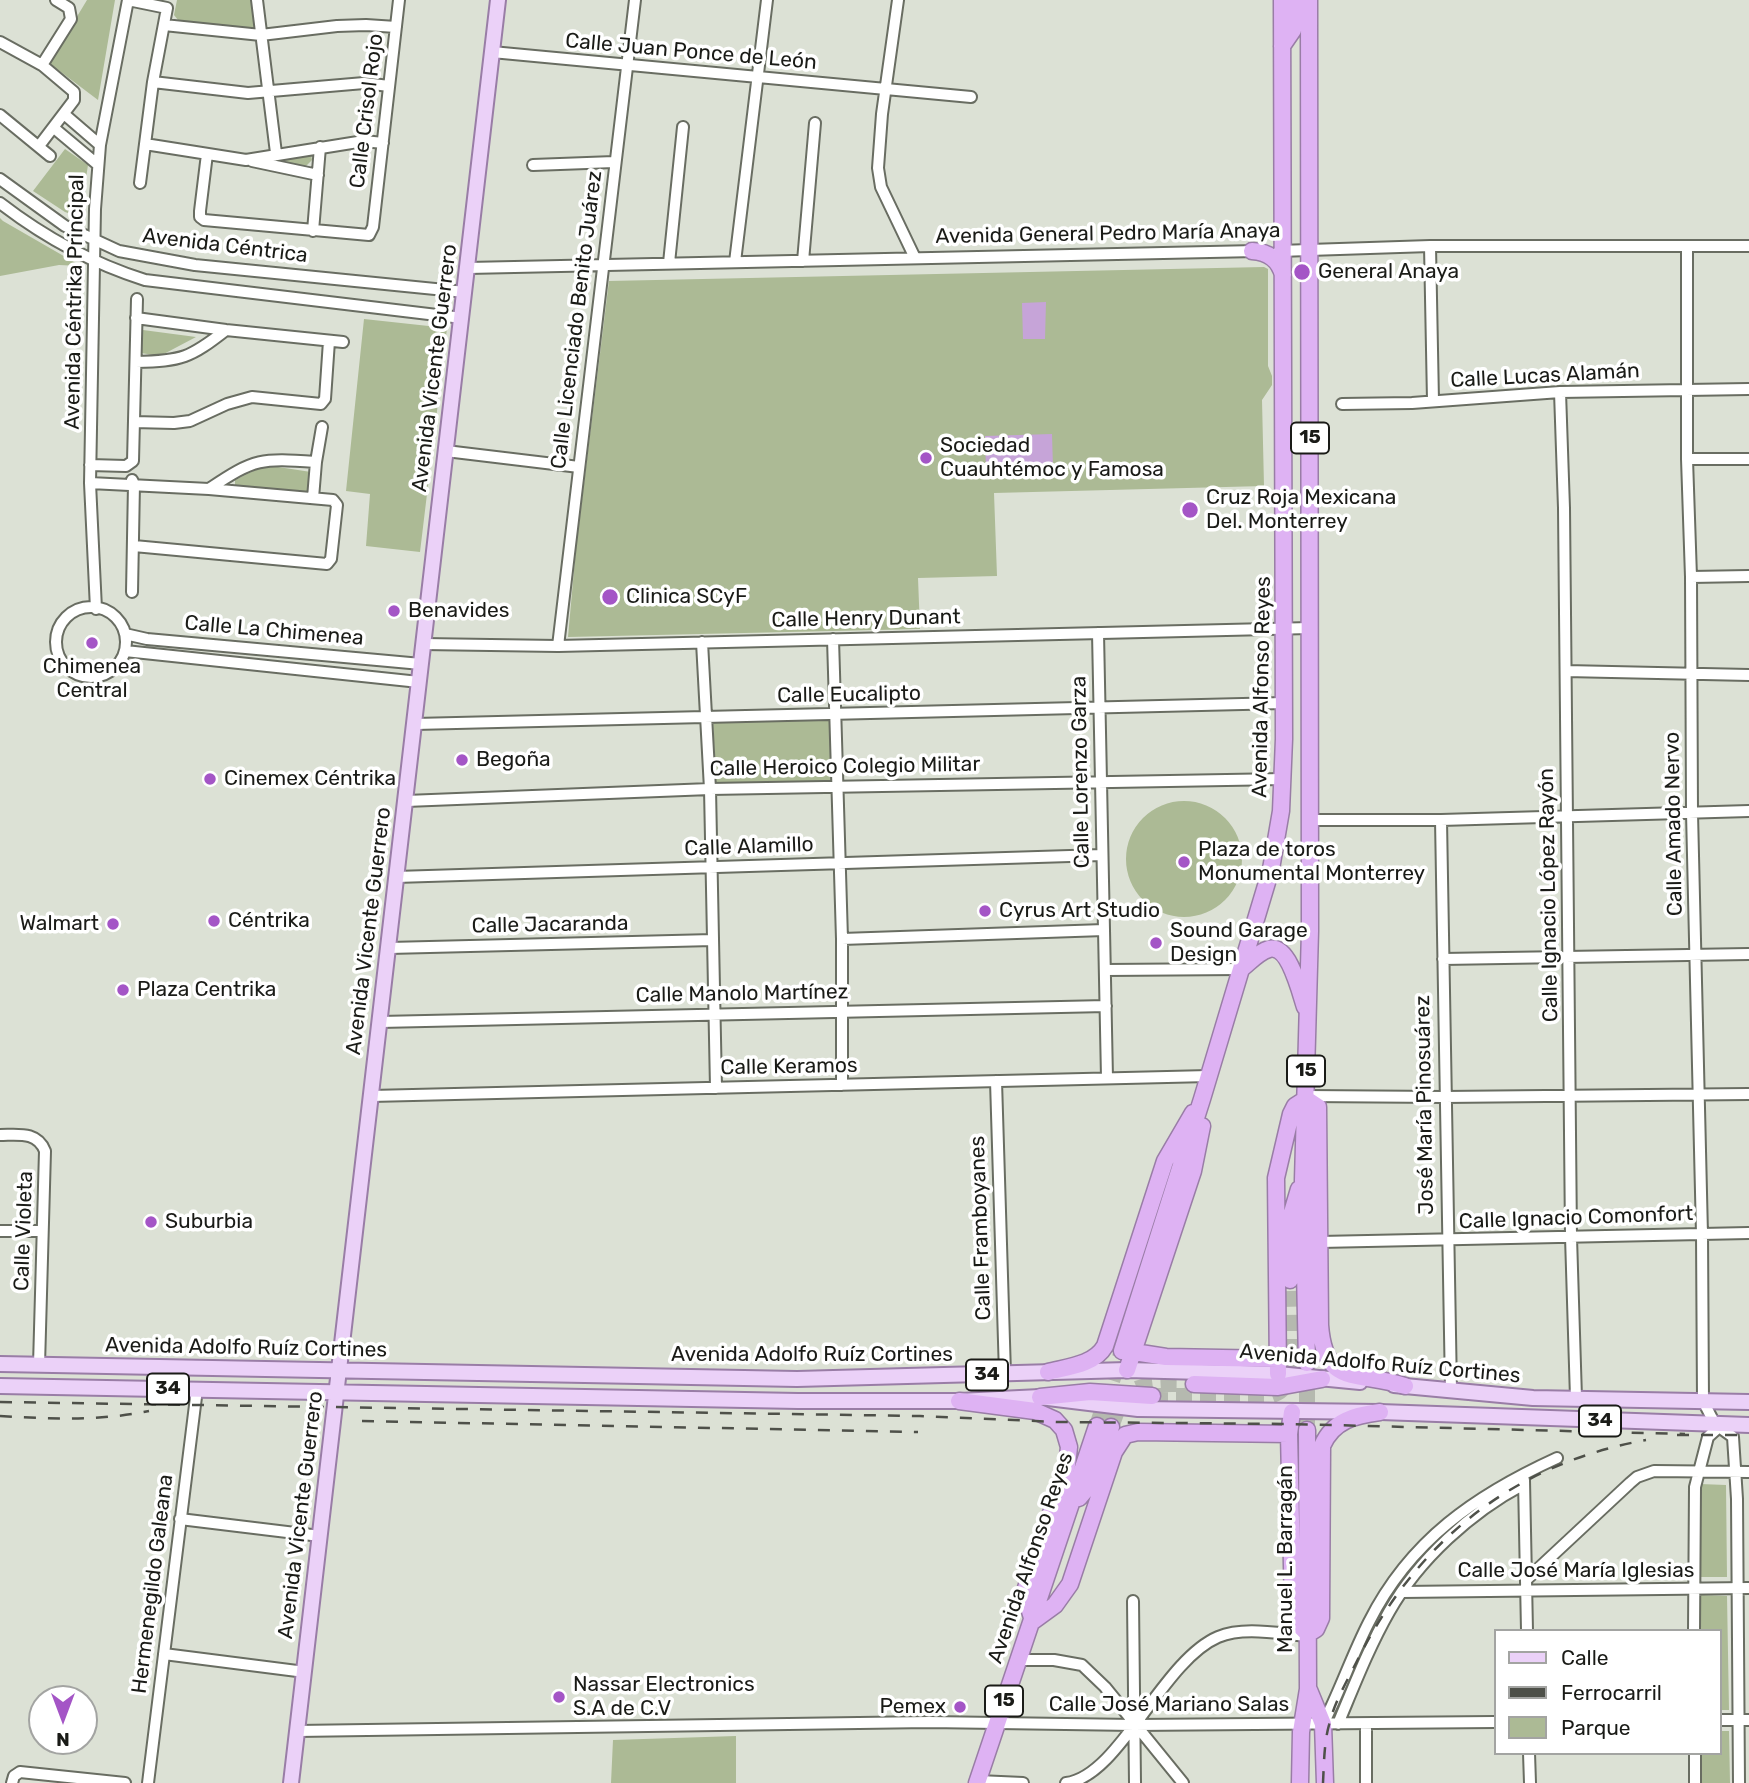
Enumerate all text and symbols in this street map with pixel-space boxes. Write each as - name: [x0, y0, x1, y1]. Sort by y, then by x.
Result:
- street label: Calle Juan Ponce de León: [564, 28, 818, 76]
- street label: Calle Crisol Rojo: [345, 32, 389, 190]
- street label: Calle Licenciado Benito Juárez: [546, 169, 608, 471]
- street label: Avenida Céntrika Principal: [60, 174, 90, 430]
- street label: Avenida General Pedro María Anaya: [935, 218, 1281, 250]
- street label: Avenida Céntrica: [141, 223, 309, 269]
- street label: Avenida Vicente Guerrero: [407, 243, 463, 493]
- place label: General Anaya: [1318, 259, 1459, 285]
- marker: General Anaya: [1292, 262, 1312, 282]
- street label: Calle Lucas Alamán: [1450, 358, 1640, 394]
- road number: 15: [1291, 422, 1329, 453]
- place label: Sociedad Cuauhtémoc y Famosa: [940, 433, 1164, 483]
- marker: Sociedad Cuauhtémoc y Famosa: [918, 450, 934, 466]
- place label: Cruz Roja Mexicana Del. Monterrey: [1206, 485, 1396, 535]
- marker: Cruz Roja Mexicana Del. Monterrey: [1180, 500, 1200, 520]
- street label: Avenida Alfonso Reyes: [1247, 576, 1277, 798]
- place label: Clinica SCyF: [626, 584, 747, 610]
- marker: Clinica SCyF: [600, 587, 620, 607]
- place label: Benavides: [408, 598, 510, 624]
- marker: Benavides: [386, 603, 402, 619]
- street label: Calle Henry Dunant: [771, 605, 961, 633]
- street label: Calle La Chimenea: [183, 611, 365, 651]
- marker: Chimenea Central: [84, 635, 100, 651]
- place label: Chimenea Central: [43, 654, 141, 704]
- street label: Calle Lorenzo Garza: [1067, 676, 1095, 868]
- street label: Calle Eucalipto: [777, 681, 921, 709]
- street label: Calle Amado Nervo: [1660, 732, 1688, 916]
- place label: Begoña: [476, 747, 551, 773]
- marker: Begoña: [454, 752, 470, 768]
- street label: Calle Heroico Colegio Militar: [710, 752, 980, 782]
- place label: Cinemex Céntrika: [224, 766, 396, 792]
- street label: Calle Ignacio López Rayón: [1534, 768, 1564, 1022]
- marker: Cinemex Céntrika: [202, 771, 218, 787]
- street label: Avenida Vicente Guerrero: [341, 806, 397, 1056]
- street label: Calle Alamillo: [684, 832, 814, 862]
- place label: Plaza de toros Monumental Monterrey: [1198, 837, 1425, 887]
- marker: Plaza de toros Monumental Monterrey: [1176, 854, 1192, 870]
- place label: Cyrus Art Studio: [999, 898, 1160, 924]
- marker: Cyrus Art Studio: [977, 903, 993, 919]
- place label: Céntrika: [228, 908, 310, 934]
- place label: Walmart: [19, 911, 99, 937]
- street label: Calle Jacaranda: [471, 911, 629, 939]
- marker: Céntrika: [206, 913, 222, 929]
- marker: Walmart: [105, 916, 121, 932]
- place label: Sound Garage Design: [1170, 918, 1308, 968]
- marker: Sound Garage Design: [1148, 935, 1164, 951]
- place label: Plaza Centrika: [137, 977, 276, 1003]
- street label: Calle Manolo Martínez: [635, 980, 849, 1008]
- marker: Plaza Centrika: [115, 982, 131, 998]
- street label: José María Pinosuárez: [1410, 995, 1440, 1215]
- street label: Calle Keramos: [720, 1053, 858, 1081]
- road number: 15: [1287, 1056, 1325, 1086]
- street label: Calle Framboyanes: [965, 1135, 997, 1321]
- street label: Calle Violeta: [9, 1171, 39, 1291]
- street label: Calle Ignacio Comonfort: [1458, 1201, 1694, 1235]
- place label: Suburbia: [165, 1209, 253, 1235]
- marker: Suburbia: [143, 1214, 159, 1230]
- street label: Avenida Adolfo Ruíz Cortines: [105, 1333, 387, 1363]
- street label: Avenida Adolfo Ruíz Cortines: [1238, 1339, 1522, 1389]
- street label: Avenida Adolfo Ruíz Cortines: [671, 1342, 953, 1368]
- road number: 34: [966, 1359, 1008, 1390]
- road number: 34: [147, 1373, 189, 1404]
- street label: Avenida Vicente Guerrero: [273, 1390, 329, 1640]
- road number: 34: [1579, 1406, 1621, 1436]
- street label: Avenida Alfonso Reyes: [983, 1449, 1079, 1667]
- street label: Manuel L. Barragán: [1273, 1465, 1299, 1653]
- street label: Hermenegildo Galeana: [127, 1473, 179, 1695]
- street label: Calle José María Iglesias: [1458, 1558, 1694, 1584]
- legend: [1494, 1629, 1721, 1755]
- text: Calle: [1561, 1645, 1609, 1670]
- place label: Nassar Electronics S.A de C.V: [573, 1672, 755, 1722]
- text: Ferrocarril: [1561, 1680, 1662, 1705]
- north arrow: [28, 1685, 98, 1755]
- road number: 15: [985, 1686, 1023, 1716]
- marker: Nassar Electronics S.A de C.V: [551, 1689, 567, 1705]
- street label: Calle José Mariano Salas: [1049, 1692, 1289, 1718]
- place label: Pemex: [879, 1694, 946, 1720]
- marker: Pemex: [952, 1699, 968, 1715]
- text: Parque: [1561, 1715, 1631, 1740]
- text: N: [56, 1728, 70, 1751]

